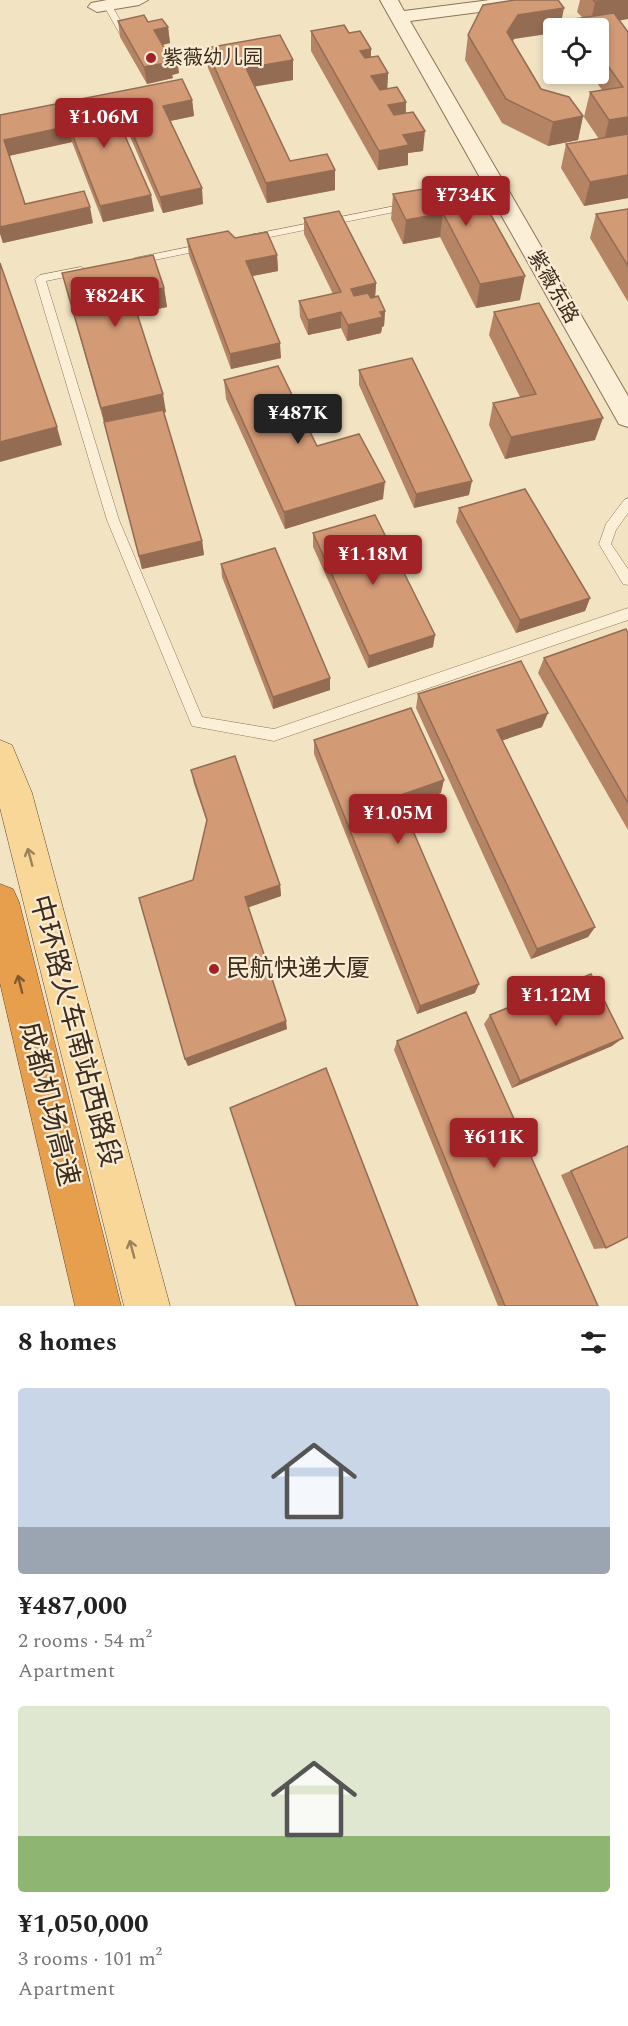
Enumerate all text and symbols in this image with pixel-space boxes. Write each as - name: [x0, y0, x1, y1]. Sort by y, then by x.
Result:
- map controls: [543, 18, 609, 84]
- button: locate: [543, 18, 609, 84]
- place label: 紫薇幼儿园: [163, 43, 263, 73]
- marker: 紫薇幼儿园: [144, 51, 158, 65]
- pin: ¥1.06M: [55, 98, 153, 149]
- text: ¥1.06M: [69, 102, 139, 132]
- pin: ¥734K: [424, 176, 508, 227]
- text: ¥734K: [436, 180, 496, 210]
- street label: 紫薇东路: [520, 245, 586, 329]
- pin: ¥824K: [73, 277, 157, 328]
- text: ¥824K: [85, 281, 145, 311]
- pin: ¥487K: [256, 394, 340, 445]
- text: ¥487K: [268, 398, 328, 428]
- pin: ¥1.18M: [324, 535, 422, 586]
- text: ¥1.18M: [338, 539, 408, 569]
- pin: ¥1.05M: [349, 794, 447, 845]
- text: ¥1.05M: [363, 798, 433, 828]
- one-way arrow: [24, 848, 36, 867]
- street label: 中环路火车南站西路段: [18, 890, 132, 1172]
- place label: 民航快递大厦: [226, 951, 370, 987]
- marker: 民航快递大厦: [207, 962, 221, 976]
- one-way arrow: [13, 975, 25, 994]
- pin: ¥1.12M: [507, 976, 605, 1027]
- text: ¥1.12M: [521, 980, 591, 1010]
- street label: 成都机场高速: [8, 1017, 90, 1191]
- pin: ¥611K: [452, 1118, 536, 1169]
- text: ¥611K: [464, 1122, 524, 1152]
- one-way arrow: [125, 1240, 137, 1259]
- text: 8 homes: [18, 1322, 117, 1362]
- icon: filters: [577, 1326, 610, 1359]
- icon: home: [260, 1427, 368, 1535]
- text: ¥487,000: [18, 1586, 127, 1626]
- text: 2 rooms · 54 m²: [18, 1626, 152, 1656]
- text: Apartment: [18, 1656, 115, 1686]
- icon: home: [260, 1745, 368, 1853]
- text: ¥1,050,000: [18, 1904, 149, 1944]
- text: 3 rooms · 101 m²: [18, 1944, 162, 1974]
- text: Apartment: [18, 1974, 115, 2004]

